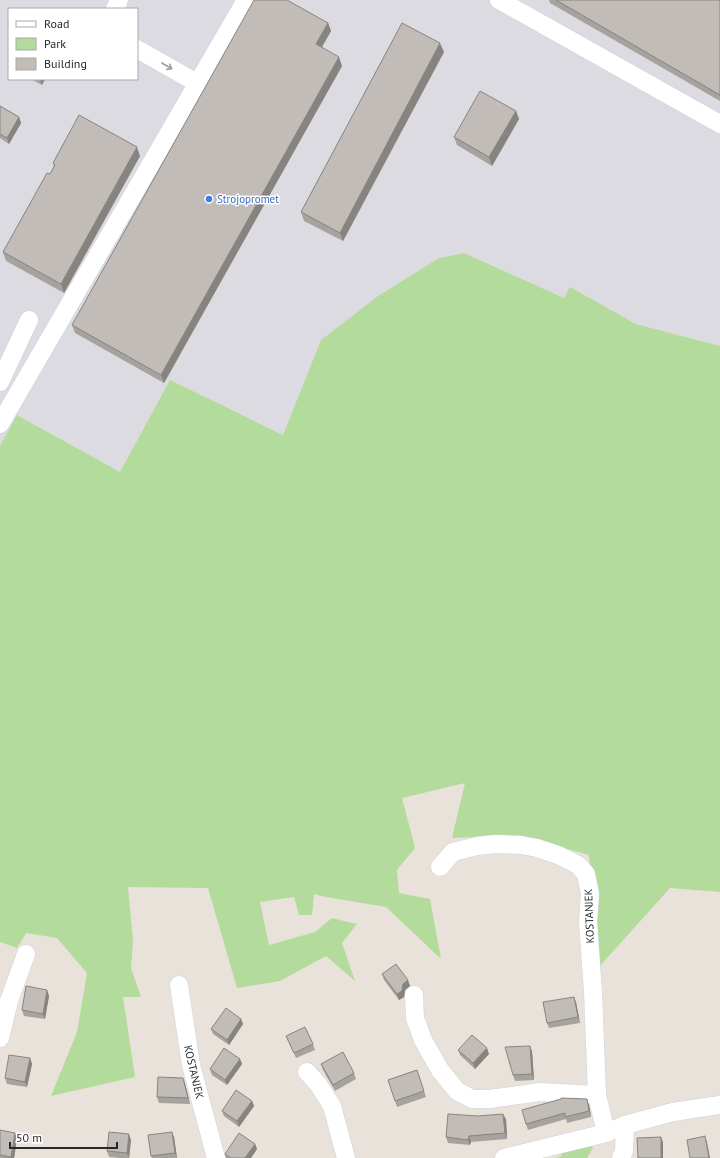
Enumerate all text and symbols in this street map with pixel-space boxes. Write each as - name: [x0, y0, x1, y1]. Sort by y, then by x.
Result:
- legend: [8, 8, 138, 80]
- text: Road: [44, 16, 69, 31]
- text: Park: [44, 36, 66, 51]
- text: Building: [44, 56, 87, 71]
- one-way arrow: [161, 63, 173, 70]
- place label: Strojopromet: [217, 192, 279, 206]
- marker: Strojopromet: [204, 194, 214, 204]
- street label: KOSTANJEK: [581, 888, 597, 944]
- street label: KOSTANJEK: [181, 1044, 207, 1100]
- scale bar: [10, 1124, 117, 1150]
- text: 50 m: [16, 1130, 42, 1145]

